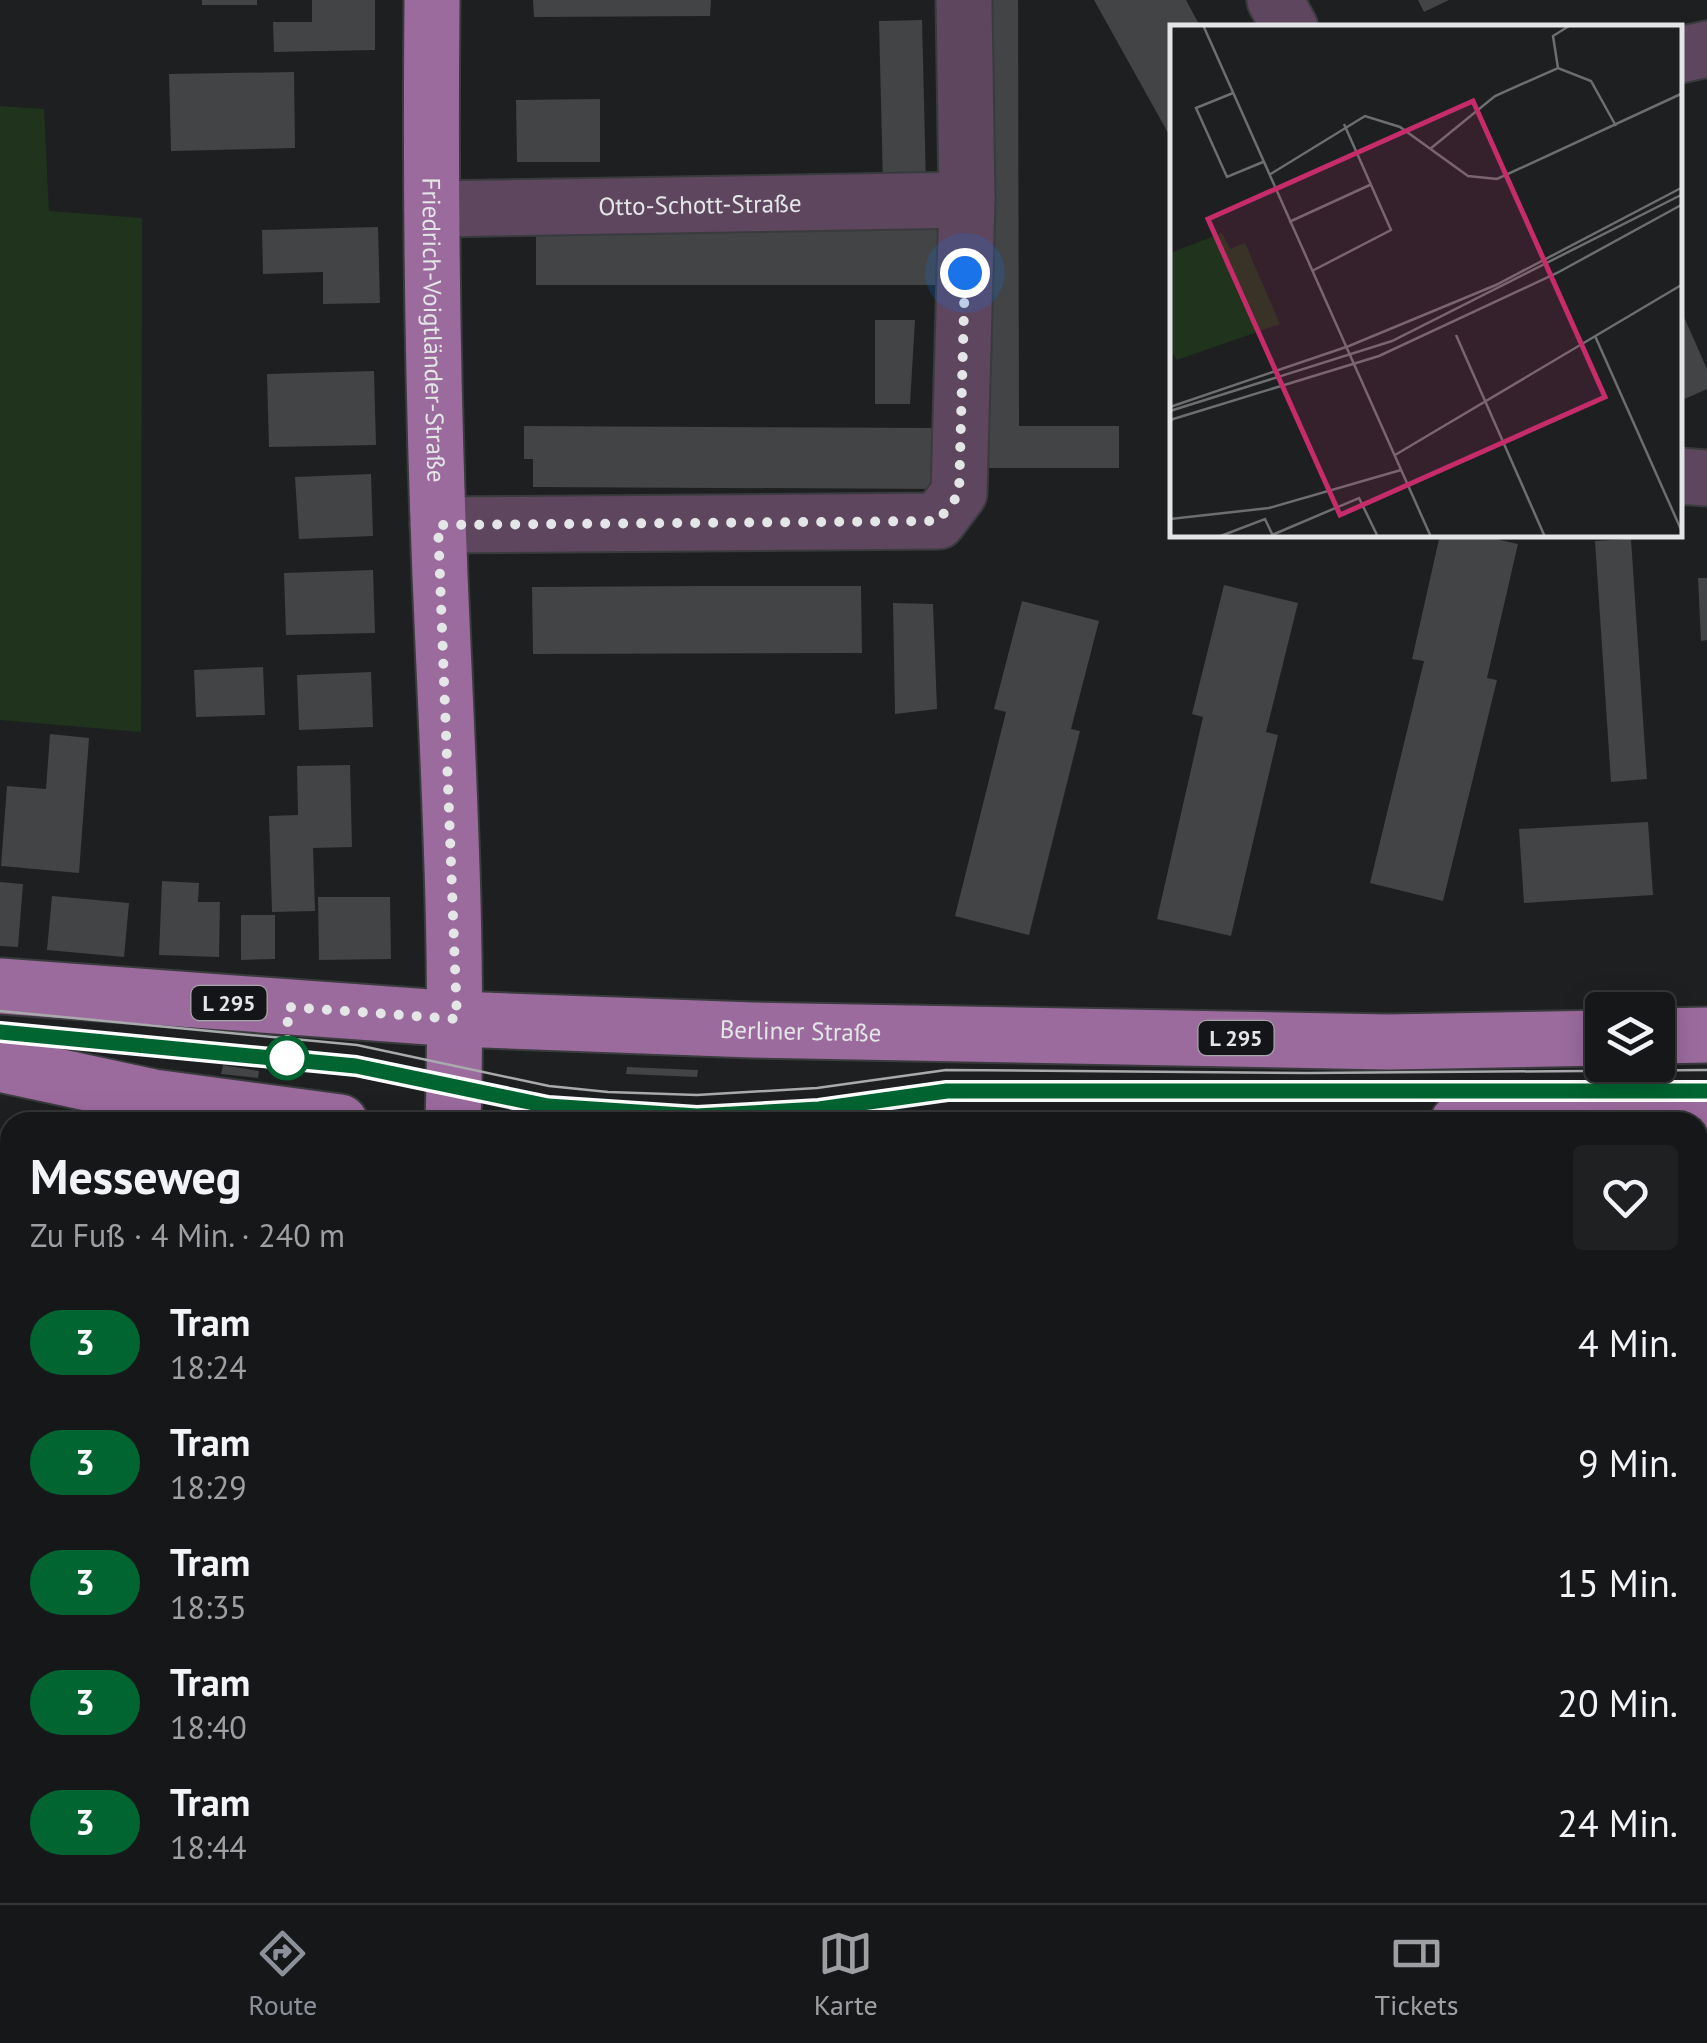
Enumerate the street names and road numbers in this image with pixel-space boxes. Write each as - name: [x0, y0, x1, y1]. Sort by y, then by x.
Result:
- street label: Friedrich-Voigtländer-Straße: [416, 177, 453, 483]
- street label: Otto-Schott-Straße: [598, 187, 802, 222]
- road number: L 295: [192, 986, 266, 1020]
- street label: Berliner Straße: [719, 1013, 882, 1048]
- road number: L 295: [1198, 1021, 1274, 1055]

